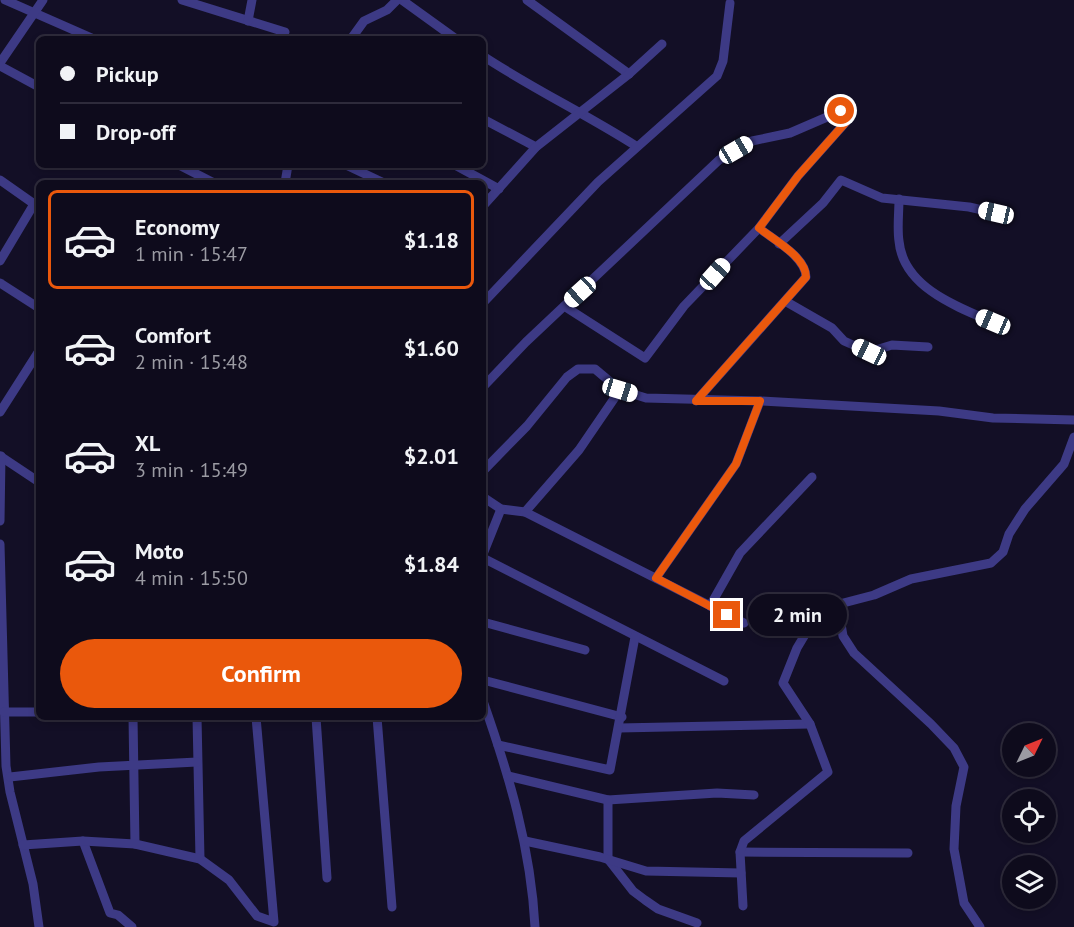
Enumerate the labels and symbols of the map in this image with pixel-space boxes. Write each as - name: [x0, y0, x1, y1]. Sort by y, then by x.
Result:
- route start: [827, 97, 854, 124]
- car: [716, 133, 756, 167]
- car: [976, 200, 1016, 226]
- car: [696, 255, 734, 293]
- car: [561, 273, 599, 311]
- car: [973, 307, 1013, 337]
- car: [849, 336, 889, 368]
- car: [600, 376, 640, 404]
- callout: 2 min: [748, 594, 847, 636]
- route end: [713, 601, 740, 628]
- north arrow: [1002, 723, 1056, 777]

